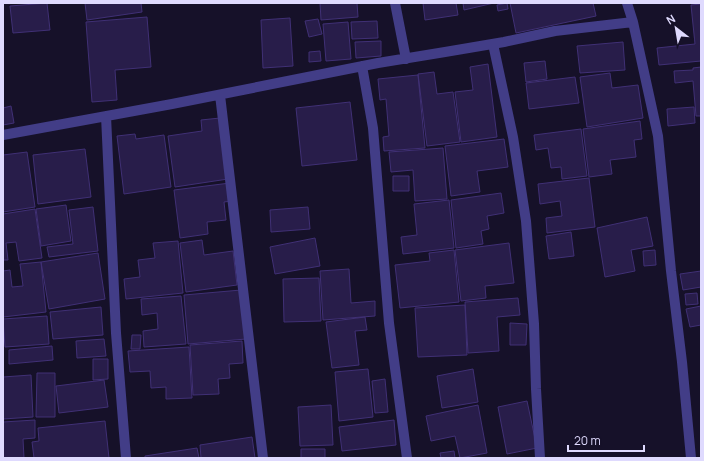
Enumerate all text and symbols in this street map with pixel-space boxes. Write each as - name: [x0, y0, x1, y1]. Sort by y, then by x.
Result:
- north arrow: [656, 8, 696, 48]
- text: N: [663, 10, 678, 27]
- scale bar: [568, 427, 644, 453]
- text: 20 m: [574, 432, 601, 449]

